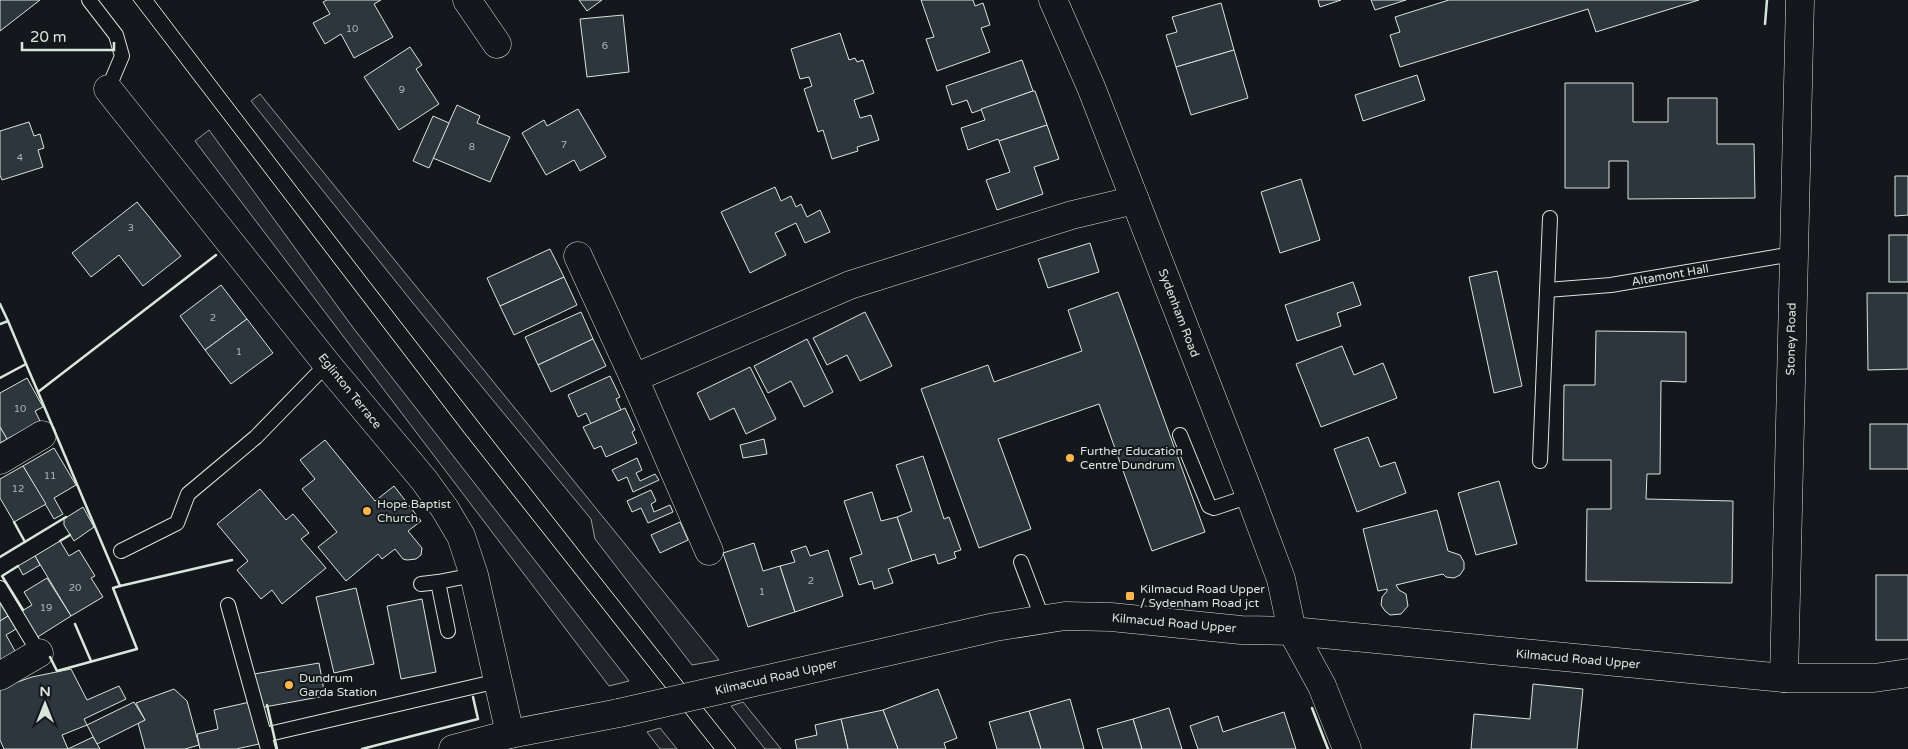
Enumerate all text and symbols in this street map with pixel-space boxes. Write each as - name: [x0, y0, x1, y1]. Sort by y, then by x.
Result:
- scale bar: [22, 20, 115, 52]
- house number: 10: [346, 23, 358, 35]
- text: 20 m: [30, 28, 67, 46]
- house number: 6: [602, 40, 608, 52]
- house number: 9: [399, 84, 405, 96]
- house number: 7: [561, 139, 567, 151]
- house number: 8: [469, 141, 475, 153]
- house number: 4: [17, 152, 23, 164]
- house number: 3: [128, 222, 134, 234]
- street label: Altamont Hall: [1630, 261, 1710, 289]
- street label: Sydenham Road: [1156, 267, 1202, 359]
- street label: Stoney Road: [1783, 303, 1799, 375]
- house number: 2: [210, 312, 216, 324]
- house number: 1: [236, 346, 242, 358]
- street label: Eglinton Terrace: [315, 351, 385, 432]
- house number: 10: [14, 403, 26, 415]
- place label: Further Education Centre Dundrum: [1080, 444, 1183, 472]
- marker: Further Education Centre Dundrum: [1064, 452, 1076, 464]
- house number: 11: [44, 470, 56, 482]
- house number: 12: [12, 483, 24, 495]
- place label: Hope Baptist Church: [377, 497, 452, 525]
- marker: Hope Baptist Church: [361, 505, 373, 517]
- house number: 2: [808, 575, 814, 587]
- house number: 20: [69, 582, 81, 594]
- place label: Kilmacud Road Upper / Sydenham Road jct: [1140, 582, 1265, 610]
- house number: 1: [759, 586, 765, 598]
- marker: Kilmacud Road Upper / Sydenham Road jct: [1124, 590, 1136, 602]
- house number: 19: [40, 602, 52, 614]
- street label: Kilmacud Road Upper: [1111, 611, 1237, 635]
- street label: Kilmacud Road Upper: [1515, 647, 1641, 671]
- street label: Kilmacud Road Upper: [714, 656, 839, 698]
- place label: Dundrum Garda Station: [299, 671, 377, 699]
- north arrow: [20, 679, 70, 729]
- marker: Dundrum Garda Station: [283, 679, 295, 691]
- text: N: [39, 683, 51, 700]

